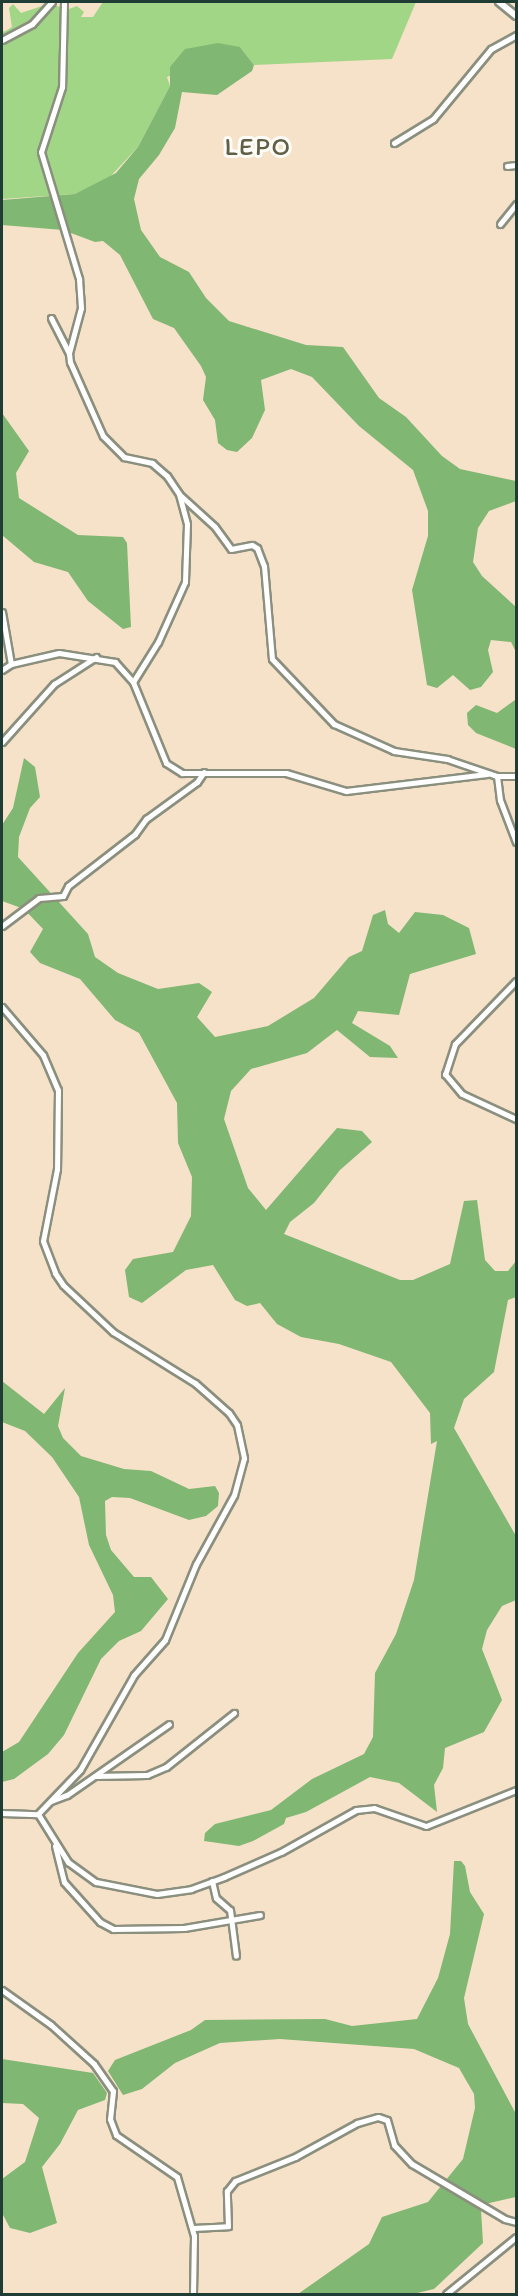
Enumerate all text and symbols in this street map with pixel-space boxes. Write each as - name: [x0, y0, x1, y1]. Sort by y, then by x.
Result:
- district label: LEPO: [224, 131, 292, 163]

